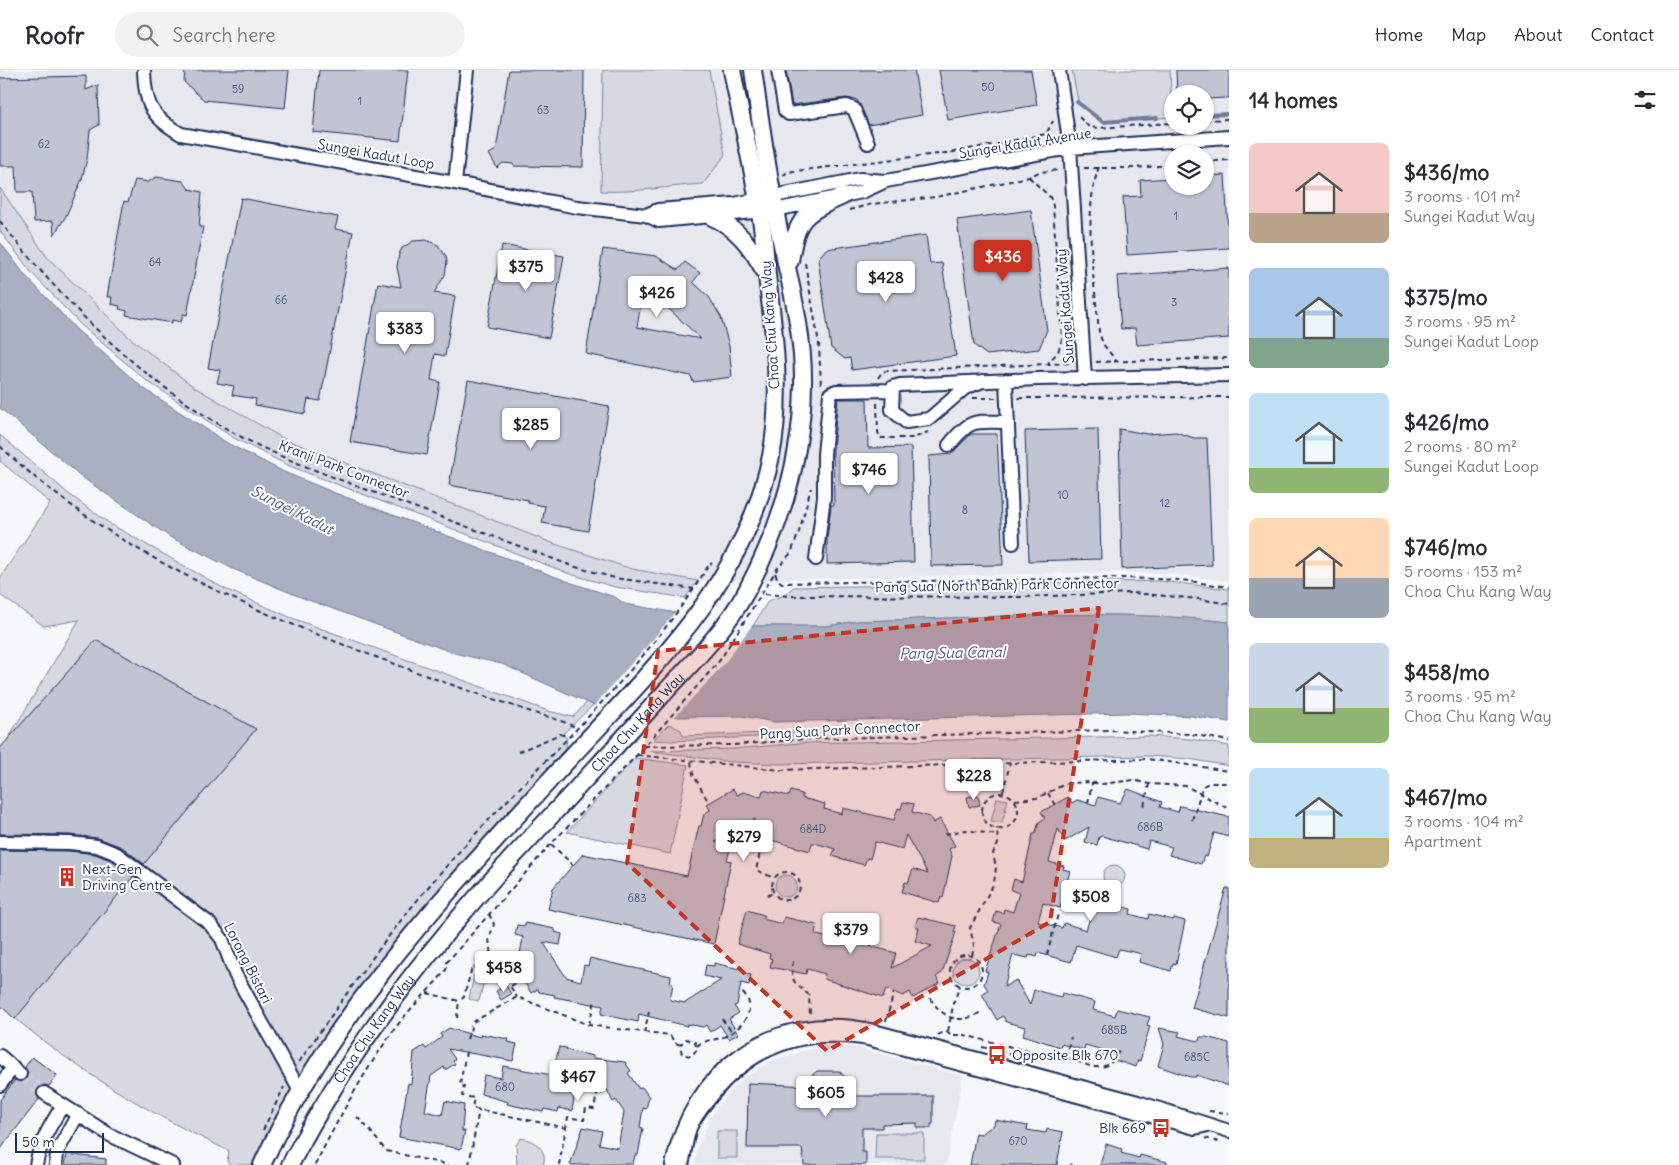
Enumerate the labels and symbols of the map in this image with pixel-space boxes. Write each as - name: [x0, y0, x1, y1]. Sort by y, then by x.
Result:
- house number: 50: [981, 80, 995, 94]
- house number: 59: [232, 82, 244, 96]
- house number: 1: [358, 94, 362, 108]
- house number: 63: [537, 103, 549, 117]
- street label: Sungei Kadut Avenue: [958, 124, 1092, 162]
- street label: Sungei Kadut Loop: [316, 135, 436, 173]
- house number: 62: [38, 137, 50, 151]
- house number: 1: [1174, 209, 1178, 223]
- pin: $436: [973, 240, 1033, 282]
- street label: Sungei Kadut Way: [1052, 248, 1078, 364]
- pin: $375: [496, 250, 556, 292]
- house number: 64: [149, 255, 161, 269]
- street label: Choa Chu Kang Way: [757, 260, 783, 390]
- pin: $428: [856, 260, 916, 303]
- pin: $426: [627, 276, 687, 318]
- house number: 66: [275, 293, 287, 307]
- house number: 3: [1171, 295, 1177, 309]
- pin: $383: [375, 312, 435, 354]
- pin: $285: [501, 408, 561, 450]
- street label: Kranji Park Connector: [276, 436, 412, 502]
- pin: $746: [839, 452, 899, 495]
- water label: Sungei Kadut: [248, 481, 338, 539]
- house number: 10: [1057, 488, 1069, 502]
- house number: 12: [1160, 496, 1170, 510]
- house number: 8: [962, 503, 968, 517]
- street label: Pang Sua (North Bank) Park Connector: [875, 574, 1119, 596]
- water label: Pang Sua Canal: [899, 642, 1008, 663]
- street label: Choa Chu Kang Way: [587, 669, 688, 776]
- street label: Pang Sua Park Connector: [759, 717, 921, 743]
- pin: $228: [944, 758, 1004, 801]
- pin: $279: [714, 820, 774, 862]
- house number: 686B: [1137, 820, 1163, 834]
- house number: 684D: [800, 822, 827, 836]
- place label: Next-Gen Driving Centre: [82, 860, 172, 894]
- building icon: Next-Gen Driving Centre: [56, 866, 78, 888]
- pin: $508: [1061, 880, 1121, 922]
- house number: 683: [628, 891, 646, 905]
- pin: $379: [821, 912, 881, 955]
- street label: Lorong Bistari: [220, 920, 276, 1006]
- pin: $458: [474, 950, 534, 993]
- street label: Choa Chu Kang Way: [330, 971, 419, 1087]
- house number: 685B: [1101, 1023, 1127, 1037]
- bus stop icon: Opposite Blk 670: [986, 1044, 1008, 1066]
- place label: Opposite Blk 670: [1012, 1046, 1119, 1064]
- house number: 685C: [1184, 1050, 1210, 1064]
- pin: $467: [548, 1060, 608, 1102]
- pin: $605: [796, 1076, 856, 1118]
- house number: 680: [495, 1080, 515, 1094]
- bus stop icon: Blk 669: [1150, 1117, 1172, 1139]
- place label: Blk 669: [1099, 1119, 1146, 1137]
- scale bar: [15, 1130, 104, 1153]
- house number: 670: [1009, 1134, 1027, 1148]

